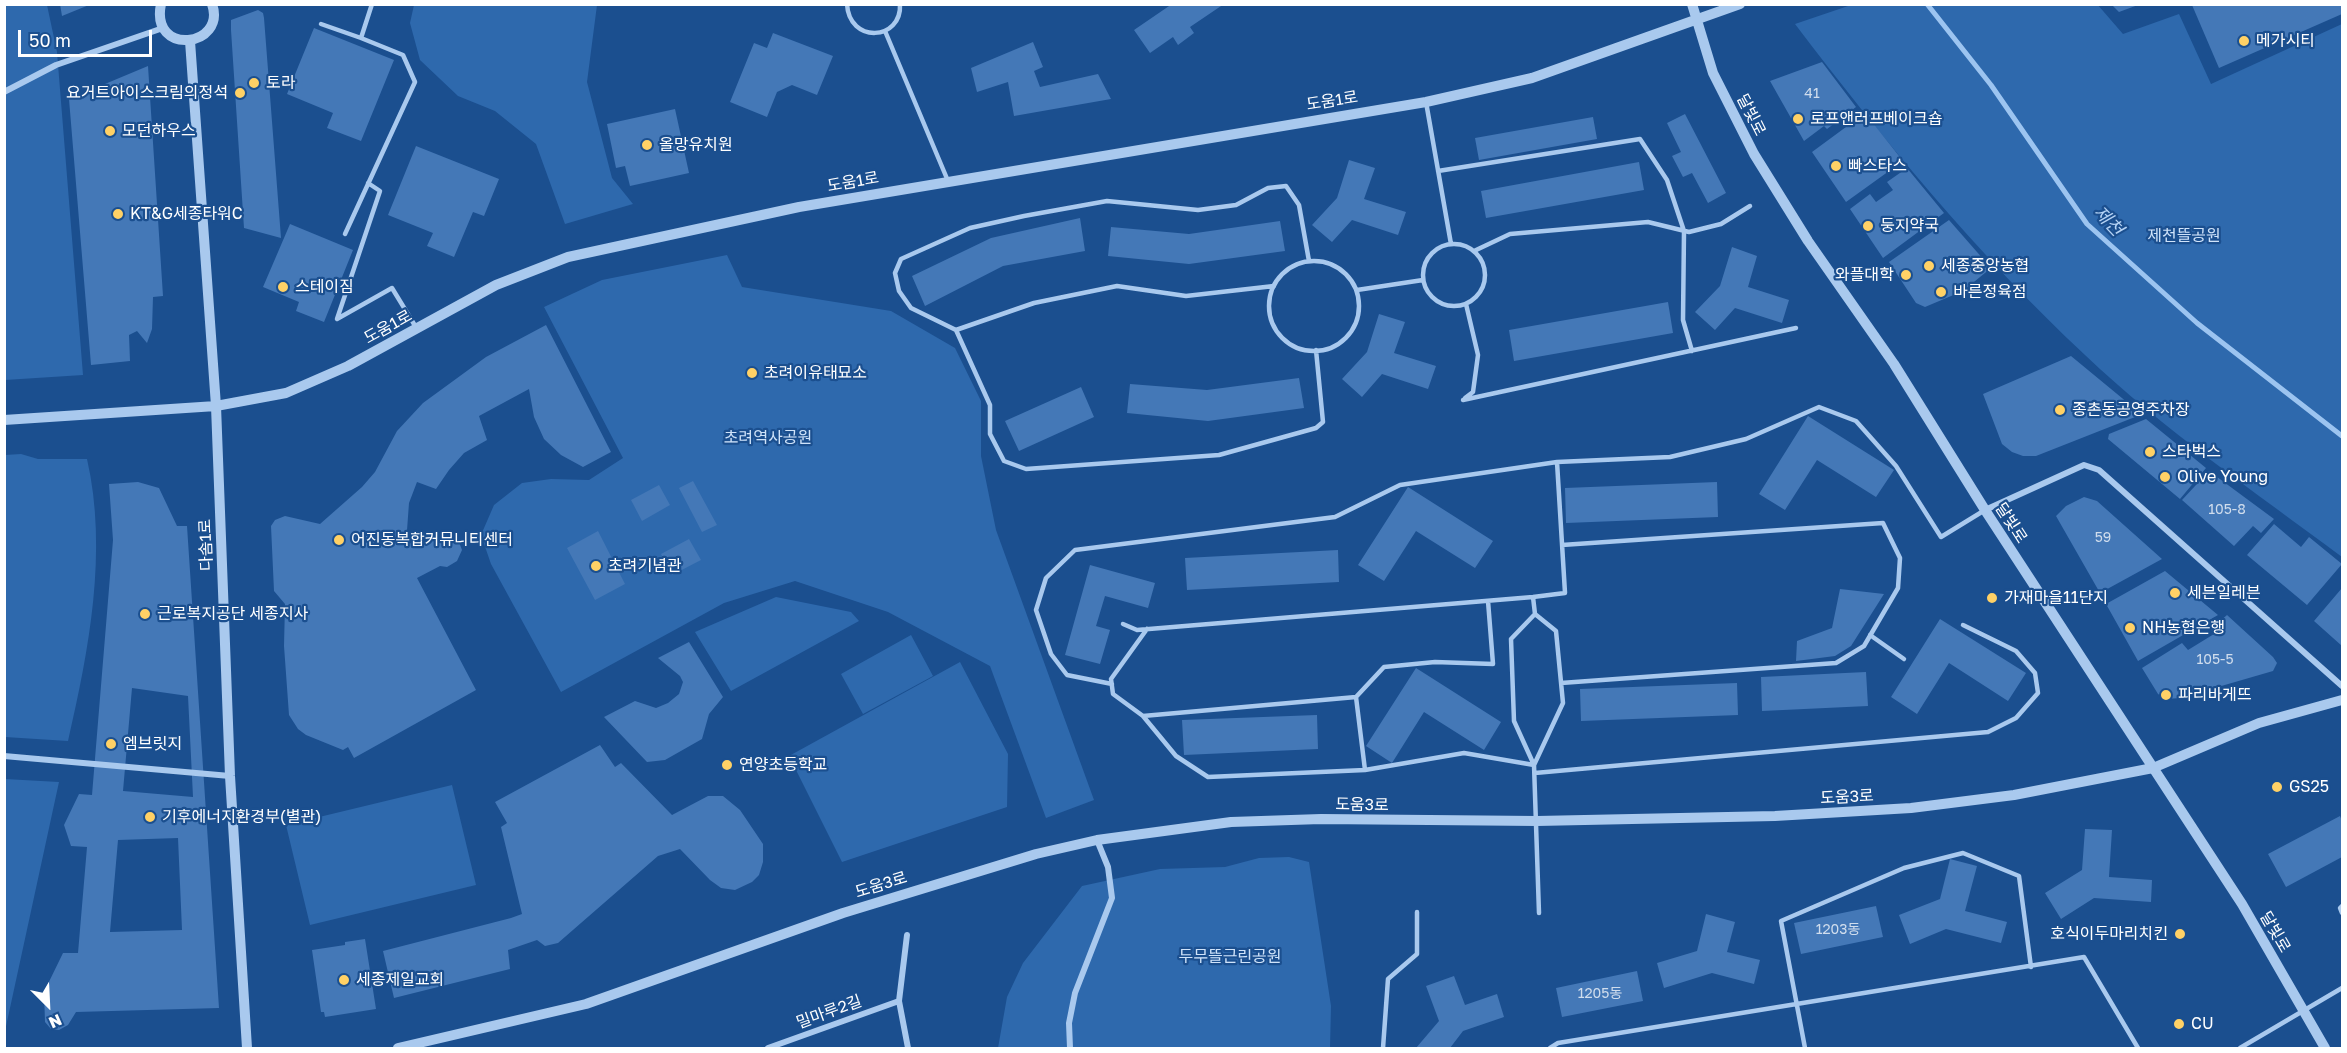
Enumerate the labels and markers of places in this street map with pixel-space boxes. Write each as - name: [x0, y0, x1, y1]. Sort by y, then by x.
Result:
- place label: 메가시티: [2256, 31, 2315, 51]
- marker: 메가시티: [2237, 34, 2251, 48]
- place label: 토라: [266, 73, 295, 93]
- marker: 토라: [247, 76, 261, 90]
- place label: 요거트아이스크림의정석: [66, 83, 228, 103]
- marker: 요거트아이스크림의정석: [233, 86, 247, 100]
- place label: 로프앤러프베이크숍: [1810, 109, 1942, 129]
- marker: 로프앤러프베이크숍: [1791, 112, 1805, 126]
- place label: 모던하우스: [122, 121, 196, 141]
- marker: 모던하우스: [103, 124, 117, 138]
- place label: 올망유치원: [659, 135, 733, 155]
- marker: 올망유치원: [640, 138, 654, 152]
- place label: 빠스타스: [1848, 156, 1907, 176]
- marker: 빠스타스: [1829, 159, 1843, 173]
- place label: KT&G세종타워C: [130, 204, 243, 224]
- marker: KT&G세종타워C: [111, 207, 125, 221]
- place label: 둥지약국: [1880, 216, 1939, 236]
- marker: 둥지약국: [1861, 219, 1875, 233]
- place label: 세종중앙농협: [1941, 256, 2029, 276]
- marker: 세종중앙농협: [1922, 259, 1936, 273]
- place label: 와플대학: [1835, 265, 1894, 285]
- marker: 와플대학: [1899, 268, 1913, 282]
- place label: 스테이짐: [295, 277, 354, 297]
- marker: 스테이짐: [276, 280, 290, 294]
- place label: 바른정육점: [1953, 282, 2027, 302]
- marker: 바른정육점: [1934, 285, 1948, 299]
- place label: 초려이유태묘소: [764, 363, 867, 383]
- marker: 초려이유태묘소: [745, 366, 759, 380]
- place label: 종촌동공영주차장: [2072, 400, 2190, 420]
- marker: 종촌동공영주차장: [2053, 403, 2067, 417]
- place label: 스타벅스: [2162, 442, 2221, 462]
- marker: 스타벅스: [2143, 445, 2157, 459]
- place label: Olive Young: [2177, 467, 2268, 487]
- marker: Olive Young: [2158, 470, 2172, 484]
- place label: 어진동복합커뮤니티센터: [351, 530, 513, 550]
- marker: 어진동복합커뮤니티센터: [332, 533, 346, 547]
- place label: 초려기념관: [608, 556, 682, 576]
- marker: 초려기념관: [589, 559, 603, 573]
- place label: 세븐일레븐: [2187, 583, 2261, 603]
- marker: 세븐일레븐: [2168, 586, 2182, 600]
- place label: 가재마을11단지: [2004, 588, 2108, 608]
- marker: 가재마을11단지: [1985, 591, 1999, 605]
- place label: 근로복지공단 세종지사: [157, 604, 308, 624]
- marker: 근로복지공단 세종지사: [138, 607, 152, 621]
- place label: NH농협은행: [2142, 618, 2225, 638]
- marker: NH농협은행: [2123, 621, 2137, 635]
- place label: 파리바게뜨: [2178, 685, 2252, 705]
- marker: 파리바게뜨: [2159, 688, 2173, 702]
- place label: 엠브릿지: [123, 734, 182, 754]
- marker: 엠브릿지: [104, 737, 118, 751]
- place label: 연양초등학교: [739, 755, 827, 775]
- marker: 연양초등학교: [720, 758, 734, 772]
- place label: GS25: [2289, 777, 2329, 797]
- marker: GS25: [2270, 780, 2284, 794]
- place label: 기후에너지환경부(별관): [162, 807, 321, 827]
- marker: 기후에너지환경부(별관): [143, 810, 157, 824]
- place label: 호식이두마리치킨: [2050, 924, 2168, 944]
- marker: 호식이두마리치킨: [2173, 927, 2187, 941]
- place label: 세종제일교회: [356, 970, 444, 990]
- marker: 세종제일교회: [337, 973, 351, 987]
- place label: CU: [2191, 1014, 2214, 1034]
- marker: CU: [2172, 1017, 2186, 1031]

